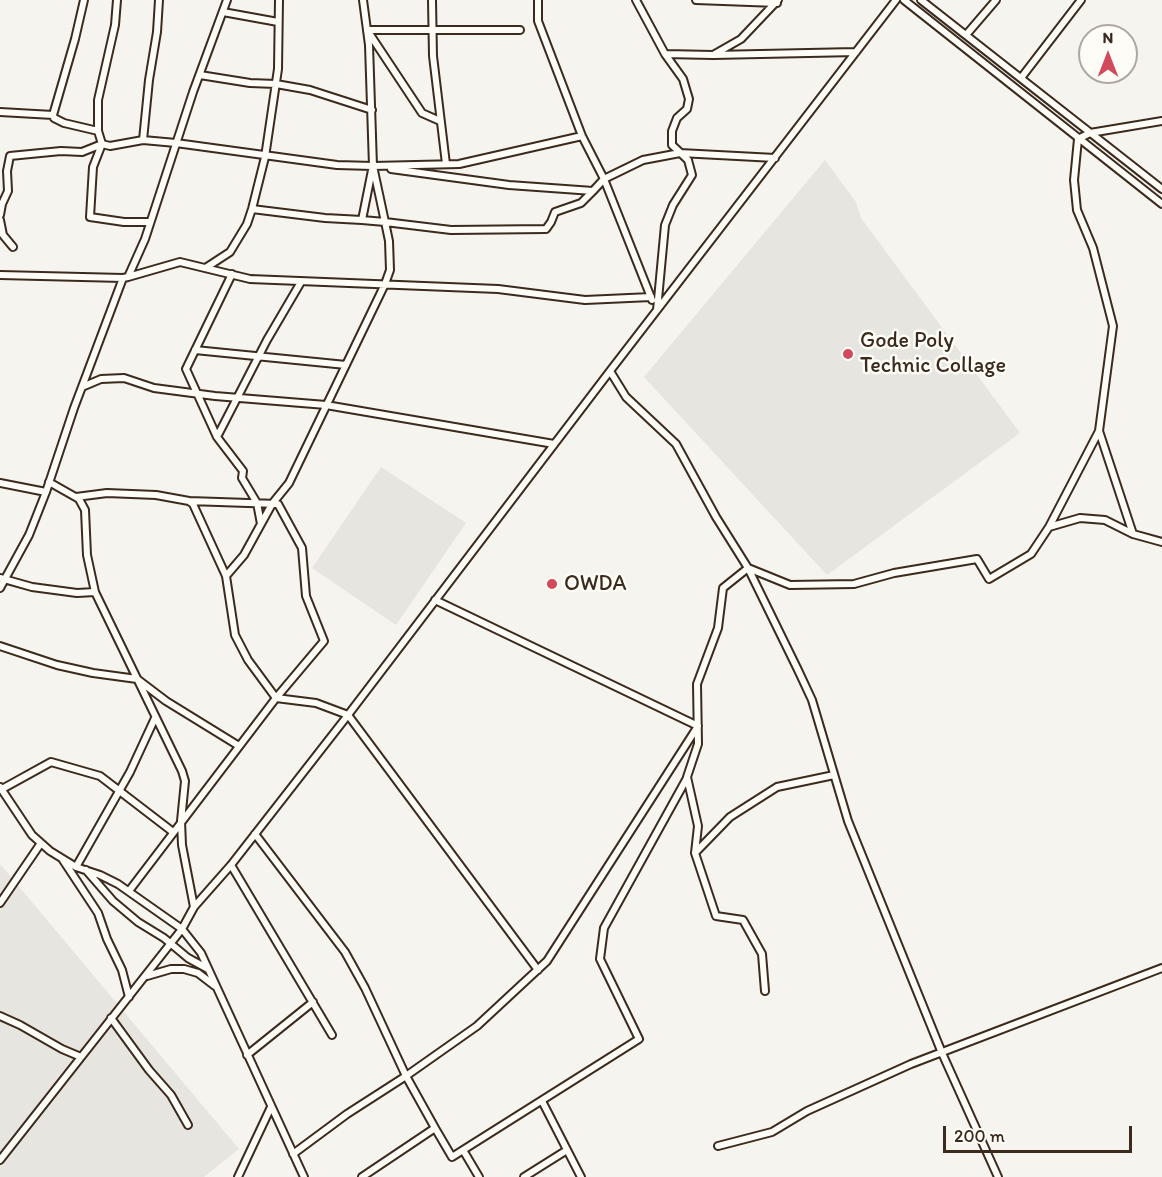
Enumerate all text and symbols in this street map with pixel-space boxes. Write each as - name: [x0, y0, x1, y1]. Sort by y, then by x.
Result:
- north arrow: [1078, 24, 1138, 84]
- text: N: [1103, 28, 1113, 47]
- place label: Gode Poly Technic Collage: [860, 328, 1006, 380]
- marker: Gode Poly Technic Collage: [841, 347, 855, 361]
- place label: OWDA: [564, 571, 627, 597]
- marker: OWDA: [545, 577, 559, 591]
- scale bar: [946, 1114, 1135, 1152]
- text: 200 m: [954, 1125, 1005, 1147]

